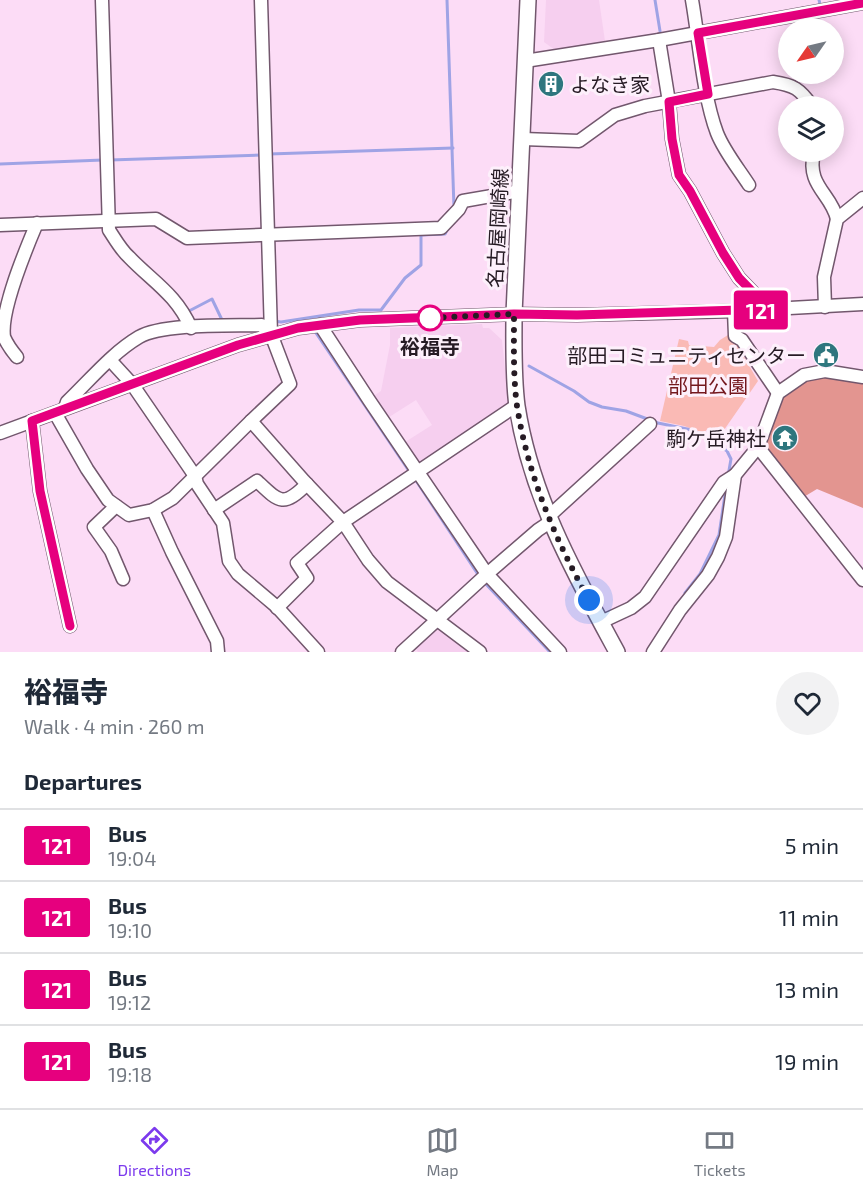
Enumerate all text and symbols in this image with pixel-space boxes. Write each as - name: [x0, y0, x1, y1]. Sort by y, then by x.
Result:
- north arrow: [778, 18, 844, 84]
- map controls: [778, 18, 844, 162]
- building icon: よなき家: [536, 69, 566, 99]
- place label: よなき家: [570, 72, 650, 96]
- button: layers: [778, 96, 844, 162]
- street label: 名古屋岡崎線: [482, 167, 512, 289]
- line badge: 121: [726, 290, 795, 330]
- text: 121: [746, 298, 776, 323]
- marker: 裕福寺: [417, 305, 443, 331]
- place label: 裕福寺: [400, 334, 460, 358]
- public building icon: 部田コミュニティセンター: [811, 340, 841, 370]
- place label: 部田コミュニティセンター: [567, 343, 806, 367]
- park label: 部田公園: [668, 373, 748, 397]
- temple icon: 駒ケ岳神社: [770, 423, 800, 453]
- place label: 駒ケ岳神社: [666, 426, 766, 450]
- your location: [574, 585, 604, 615]
- button: heart: [776, 672, 839, 735]
- text: 裕福寺: [24, 674, 108, 708]
- text: Walk · 4 min · 260 m: [24, 714, 204, 738]
- text: Departures: [24, 768, 142, 794]
- text: Bus: [108, 820, 147, 846]
- text: 5 min: [785, 832, 839, 858]
- text: 121: [42, 833, 72, 858]
- text: 19:04: [108, 846, 156, 870]
- text: Bus: [108, 892, 147, 918]
- text: 11 min: [779, 904, 839, 930]
- text: 121: [42, 905, 72, 930]
- text: 19:10: [108, 918, 152, 942]
- text: Bus: [108, 964, 147, 990]
- text: 13 min: [776, 976, 839, 1002]
- text: 121: [42, 977, 72, 1002]
- text: 19:12: [108, 990, 151, 1014]
- text: Bus: [108, 1036, 147, 1062]
- text: 19 min: [775, 1048, 839, 1074]
- text: 121: [42, 1049, 72, 1074]
- text: 19:18: [108, 1062, 152, 1086]
- tab: Directions: [117, 1124, 191, 1179]
- tab: Map: [426, 1124, 459, 1179]
- tab: Tickets: [694, 1124, 746, 1179]

